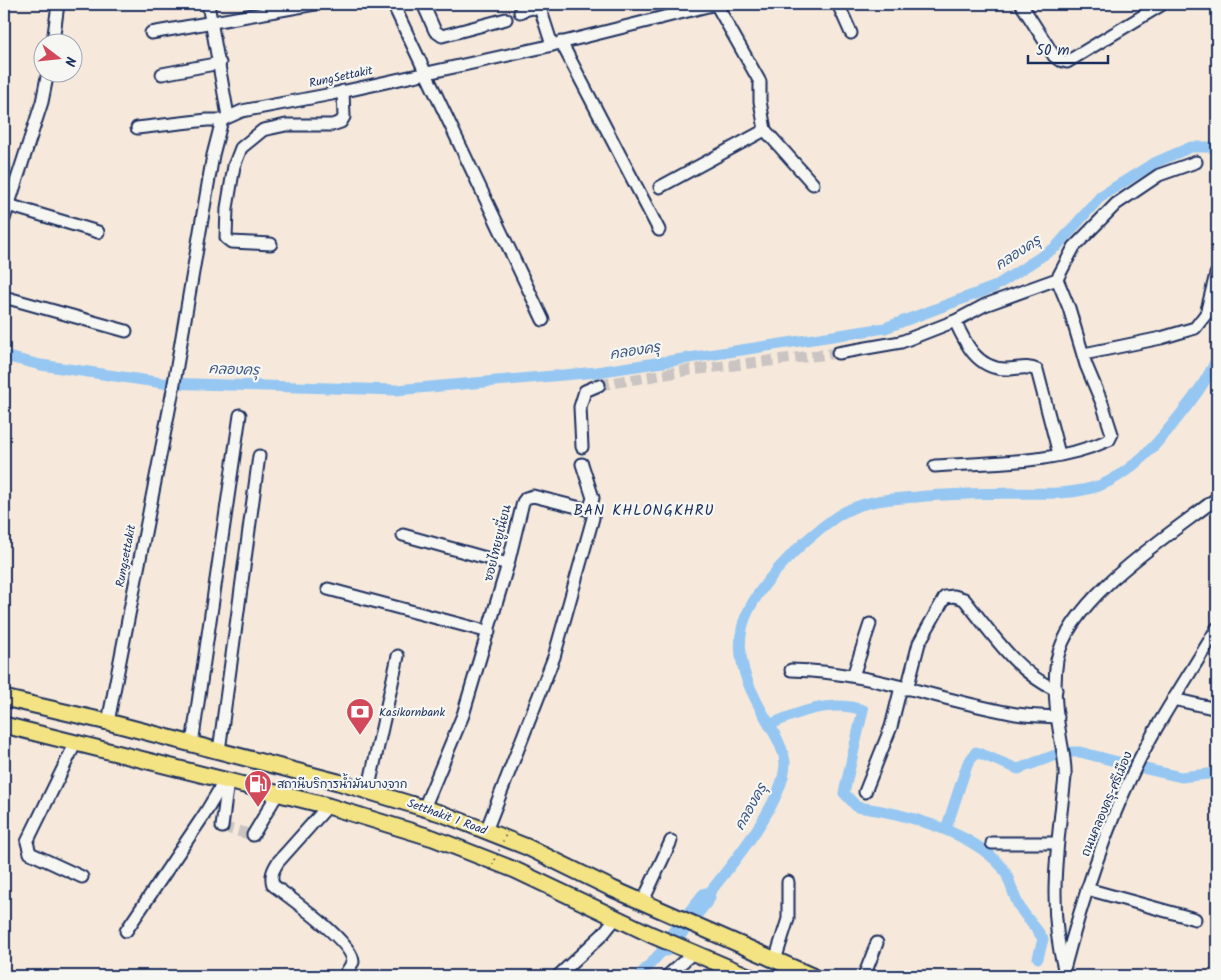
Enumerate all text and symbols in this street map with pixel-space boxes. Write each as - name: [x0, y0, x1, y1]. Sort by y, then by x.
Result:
- north arrow: [32, 32, 82, 82]
- scale bar: [1028, 32, 1108, 64]
- text: 50 m: [1036, 39, 1070, 63]
- text: N: [58, 54, 81, 69]
- street label: RungSettakit: [307, 61, 375, 93]
- water label: คลองครุ: [991, 229, 1047, 276]
- water label: คลองครุ: [608, 336, 663, 366]
- water label: คลองครุ: [208, 358, 261, 382]
- district label: BAN KHLONGKHRU: [573, 499, 715, 523]
- street label: ซอยไทยยูเนี่ยน: [477, 502, 517, 584]
- street label: Rungsettakit: [111, 523, 141, 589]
- bank icon: Kasikornbank: [345, 697, 375, 736]
- place label: Kasikornbank: [379, 703, 445, 722]
- street label: ถนนคลองครุ-ศรีเมือง: [1076, 748, 1138, 860]
- fuel station icon: สถานีบริการน้ำมันบางจาก: [243, 769, 273, 808]
- place label: สถานีบริการน้ำมันบางจาก: [277, 773, 407, 794]
- water label: คลองครุ: [729, 778, 774, 834]
- street label: Setthakit 1 Road: [404, 794, 491, 841]

